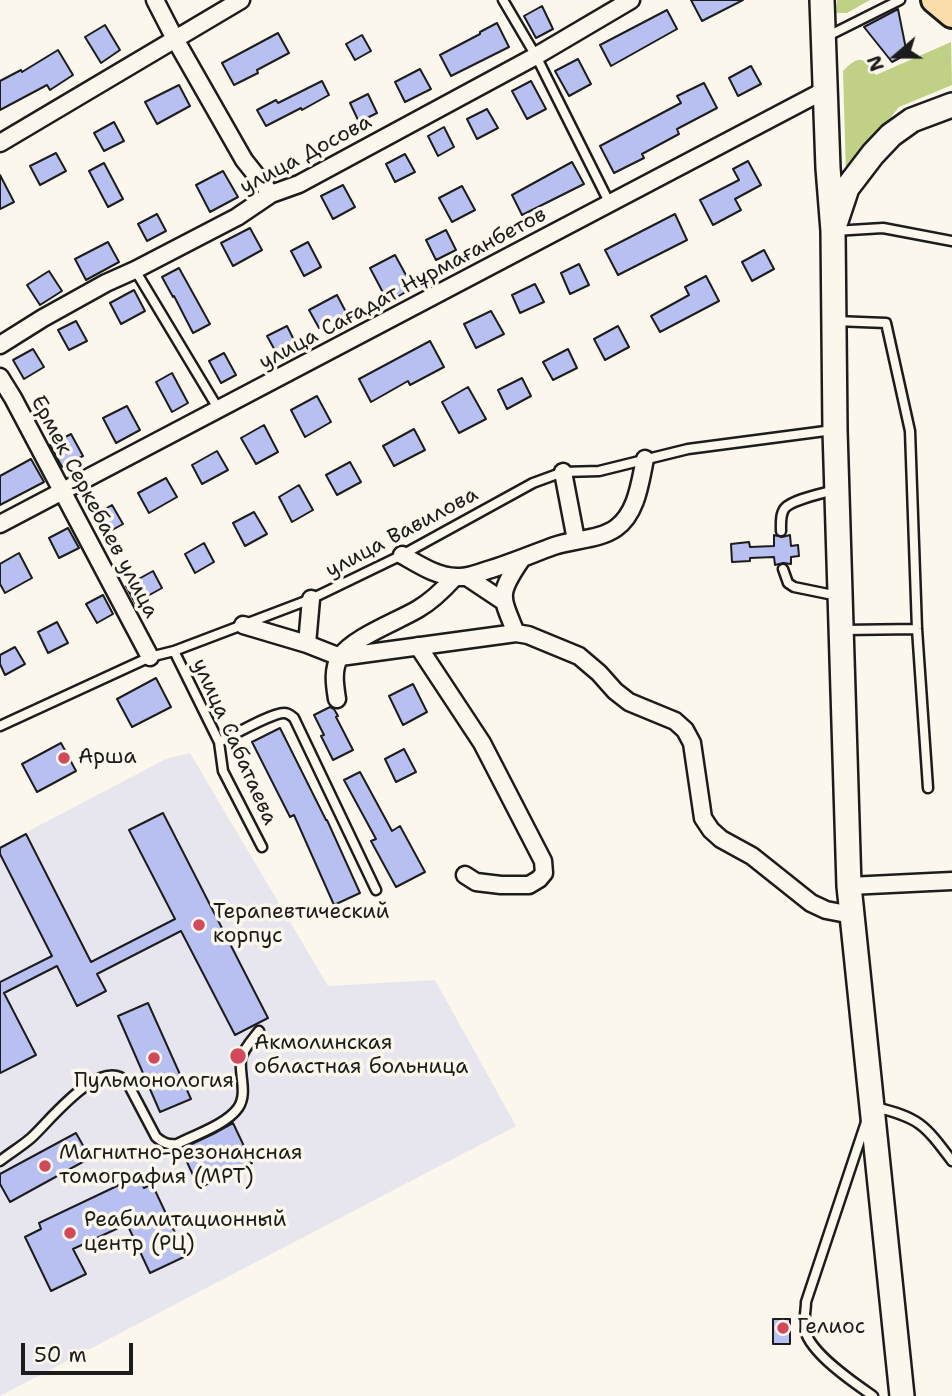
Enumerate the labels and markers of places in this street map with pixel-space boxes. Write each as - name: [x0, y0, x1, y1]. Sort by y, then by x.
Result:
- place label: Арша: [78, 745, 137, 771]
- marker: Арша: [56, 750, 72, 766]
- place label: Терапевтический корпус: [213, 900, 390, 950]
- marker: Терапевтический корпус: [191, 917, 207, 933]
- place label: Акмолинская областная больница: [254, 1031, 468, 1081]
- marker: Акмолинская областная больница: [228, 1046, 248, 1066]
- marker: Пульмонология: [146, 1050, 162, 1066]
- place label: Пульмонология: [74, 1069, 234, 1095]
- place label: Магнитно-резонансная томография (МРТ): [59, 1141, 302, 1191]
- marker: Магнитно-резонансная томография (МРТ): [37, 1158, 53, 1174]
- place label: Реабилитационный центр (РЦ): [84, 1208, 286, 1258]
- marker: Реабилитационный центр (РЦ): [62, 1225, 78, 1241]
- place label: Гелиос: [797, 1315, 865, 1341]
- marker: Гелиос: [775, 1320, 791, 1336]

